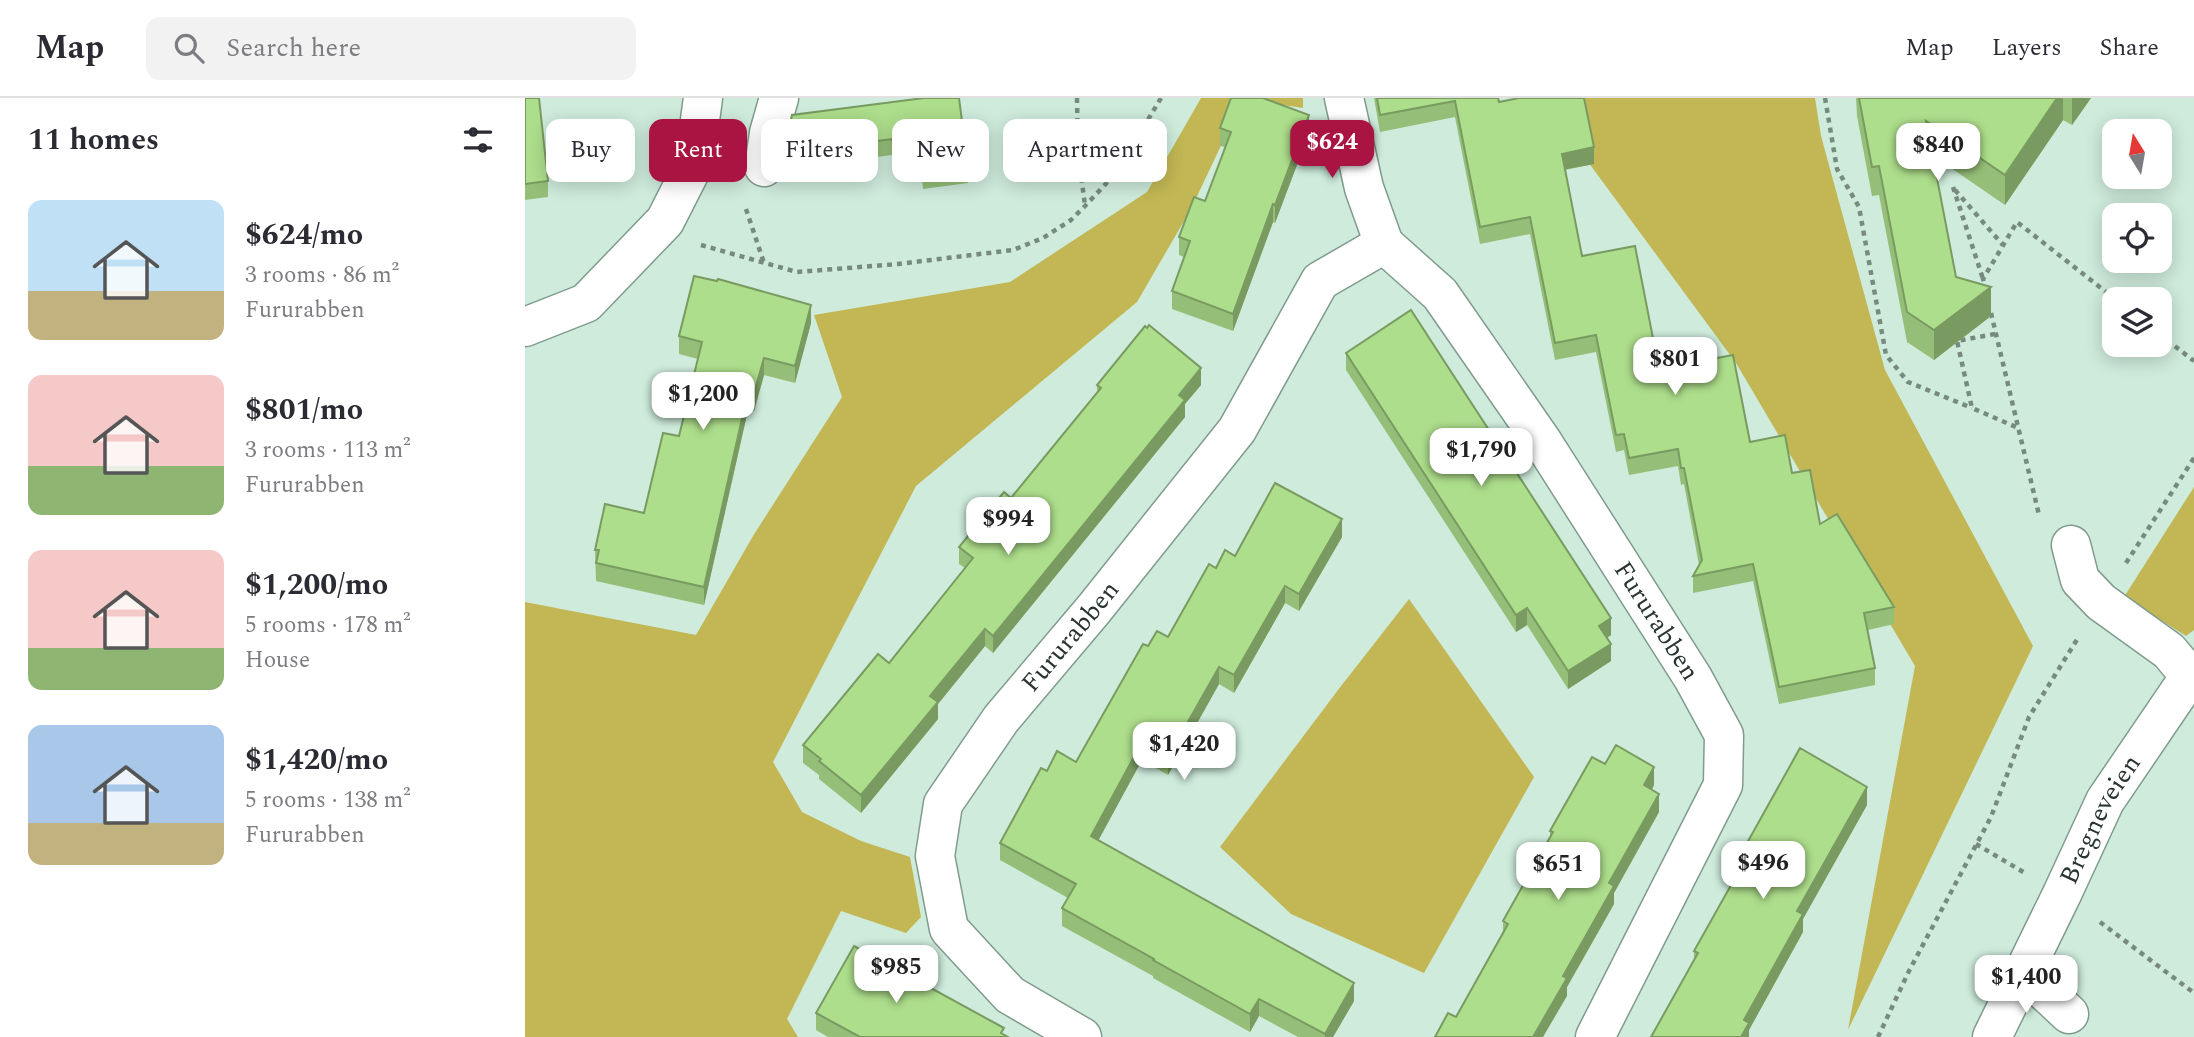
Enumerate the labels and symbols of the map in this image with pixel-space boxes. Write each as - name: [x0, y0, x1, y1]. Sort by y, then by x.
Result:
- north arrow: [2102, 119, 2172, 189]
- pin: $624: [1291, 120, 1373, 180]
- pin: $840: [1897, 123, 1979, 183]
- pin: $801: [1634, 338, 1716, 397]
- pin: $1,200: [646, 372, 760, 432]
- pin: $1,790: [1424, 428, 1538, 488]
- pin: $994: [967, 498, 1049, 557]
- street label: Fururabben: [1603, 553, 1710, 689]
- street label: Fururabben: [1012, 572, 1129, 701]
- pin: $1,420: [1127, 722, 1241, 782]
- street label: Bregneveien: [2049, 746, 2151, 891]
- pin: $651: [1517, 842, 1599, 902]
- pin: $496: [1722, 842, 1804, 901]
- pin: $985: [855, 946, 937, 1005]
- pin: $1,400: [1969, 956, 2083, 1015]

